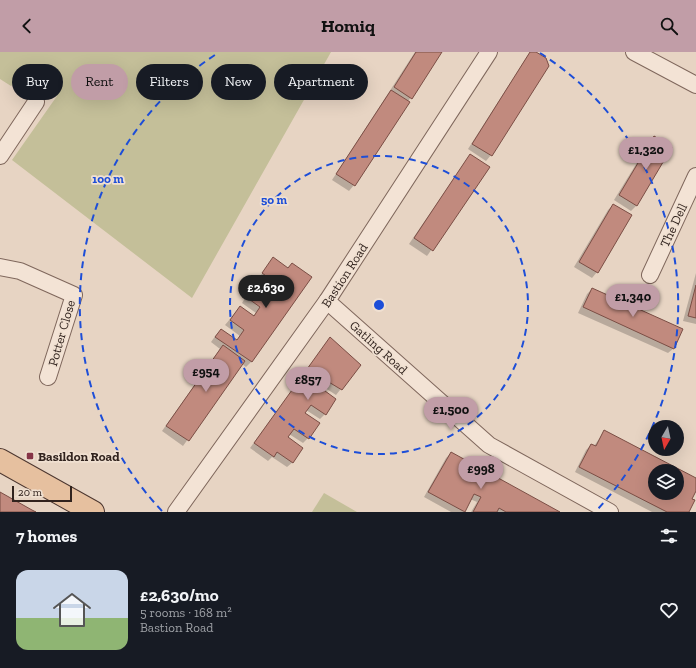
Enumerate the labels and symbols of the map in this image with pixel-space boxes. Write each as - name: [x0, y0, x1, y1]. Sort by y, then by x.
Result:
- pin: £1,320: [613, 137, 679, 171]
- text: 100 m: [92, 172, 124, 186]
- text: 50 m: [261, 193, 287, 207]
- street label: The Dell: [657, 200, 690, 249]
- street label: Bastion Road: [318, 240, 371, 310]
- pin: £2,630: [233, 275, 299, 309]
- pin: £1,340: [600, 284, 666, 318]
- street label: Potter Close: [45, 298, 78, 368]
- centre of rings: [372, 298, 386, 312]
- street label: Gatling Road: [347, 317, 411, 377]
- pin: £954: [182, 359, 230, 393]
- pin: £857: [284, 367, 332, 401]
- pin: £1,500: [418, 397, 484, 431]
- north arrow: [648, 420, 684, 456]
- place label: Basildon Road: [38, 449, 120, 464]
- marker: Basildon Road: [25, 451, 35, 461]
- pin: £998: [457, 456, 505, 490]
- scale bar: [12, 484, 72, 503]

